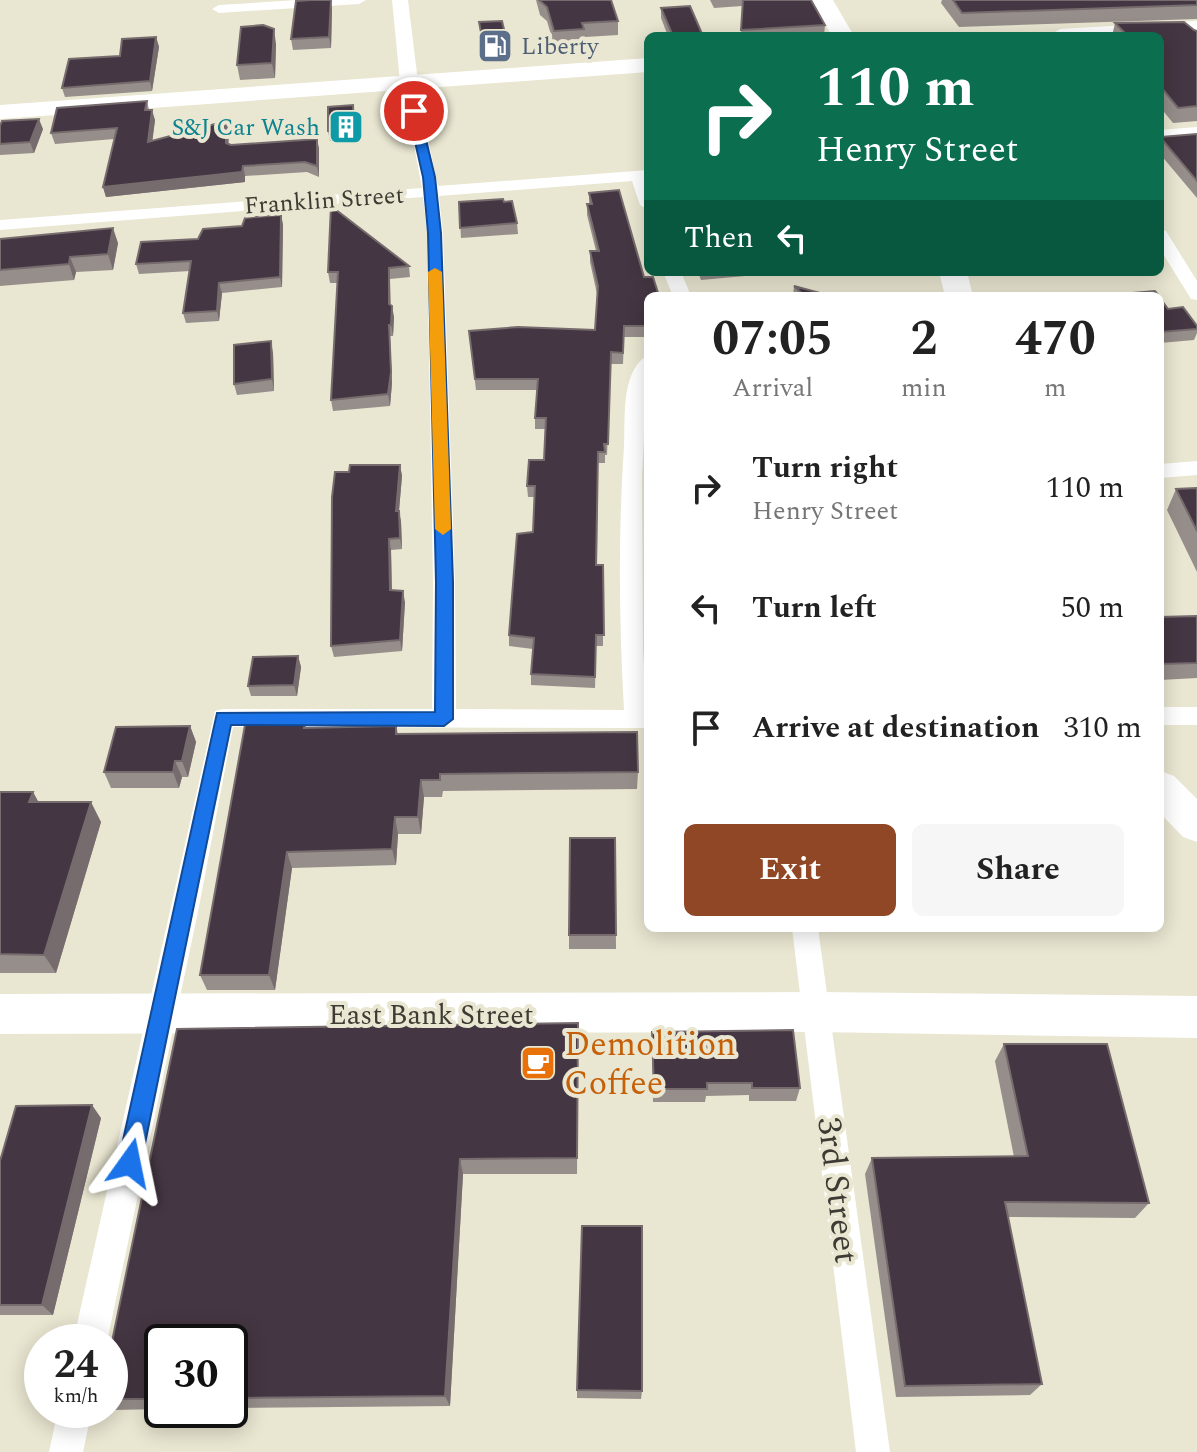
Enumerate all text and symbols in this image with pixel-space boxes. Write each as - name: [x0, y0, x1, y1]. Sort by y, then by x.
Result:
- fuel station icon: Liberty: [476, 27, 514, 65]
- place label: Liberty: [521, 29, 600, 65]
- text: 110 m: [816, 46, 975, 131]
- icon: right: [684, 64, 788, 168]
- pin: [380, 77, 448, 145]
- icon: arrive: [392, 89, 436, 133]
- building icon: S&J Car Wash: [327, 108, 365, 146]
- place label: S&J Car Wash: [171, 110, 320, 146]
- text: Henry Street: [816, 123, 1019, 178]
- street label: Franklin Street: [243, 177, 405, 225]
- text: Then: [684, 215, 754, 261]
- icon: left: [770, 216, 814, 260]
- text: 07:05: [712, 303, 833, 376]
- text: 2: [910, 303, 937, 376]
- text: 470: [1015, 303, 1096, 376]
- text: Arrival: [732, 368, 813, 408]
- text: min: [901, 368, 947, 408]
- text: m: [1044, 368, 1066, 408]
- text: Turn right: [752, 445, 898, 491]
- text: 110 m: [1046, 465, 1124, 511]
- icon: right: [684, 466, 728, 510]
- text: Henry Street: [752, 491, 898, 531]
- text: Turn left: [752, 585, 877, 631]
- text: 50 m: [1061, 585, 1124, 631]
- icon: left: [684, 586, 728, 630]
- text: Arrive at destination: [752, 705, 1039, 751]
- text: 310 m: [1063, 705, 1142, 751]
- icon: arrive: [684, 706, 728, 750]
- button: Exit: [684, 824, 896, 916]
- button: Share: [912, 824, 1124, 916]
- street label: East Bank Street: [328, 994, 534, 1037]
- place label: Demolition Coffee: [564, 1019, 736, 1110]
- cafe icon: Demolition Coffee: [519, 1044, 557, 1082]
- street label: 3rd Street: [802, 1114, 872, 1266]
- position arrow: [88, 1121, 172, 1205]
- speed limit sign: 30: [144, 1324, 248, 1428]
- text: 24: [54, 1335, 98, 1396]
- text: km/h: [54, 1381, 99, 1411]

